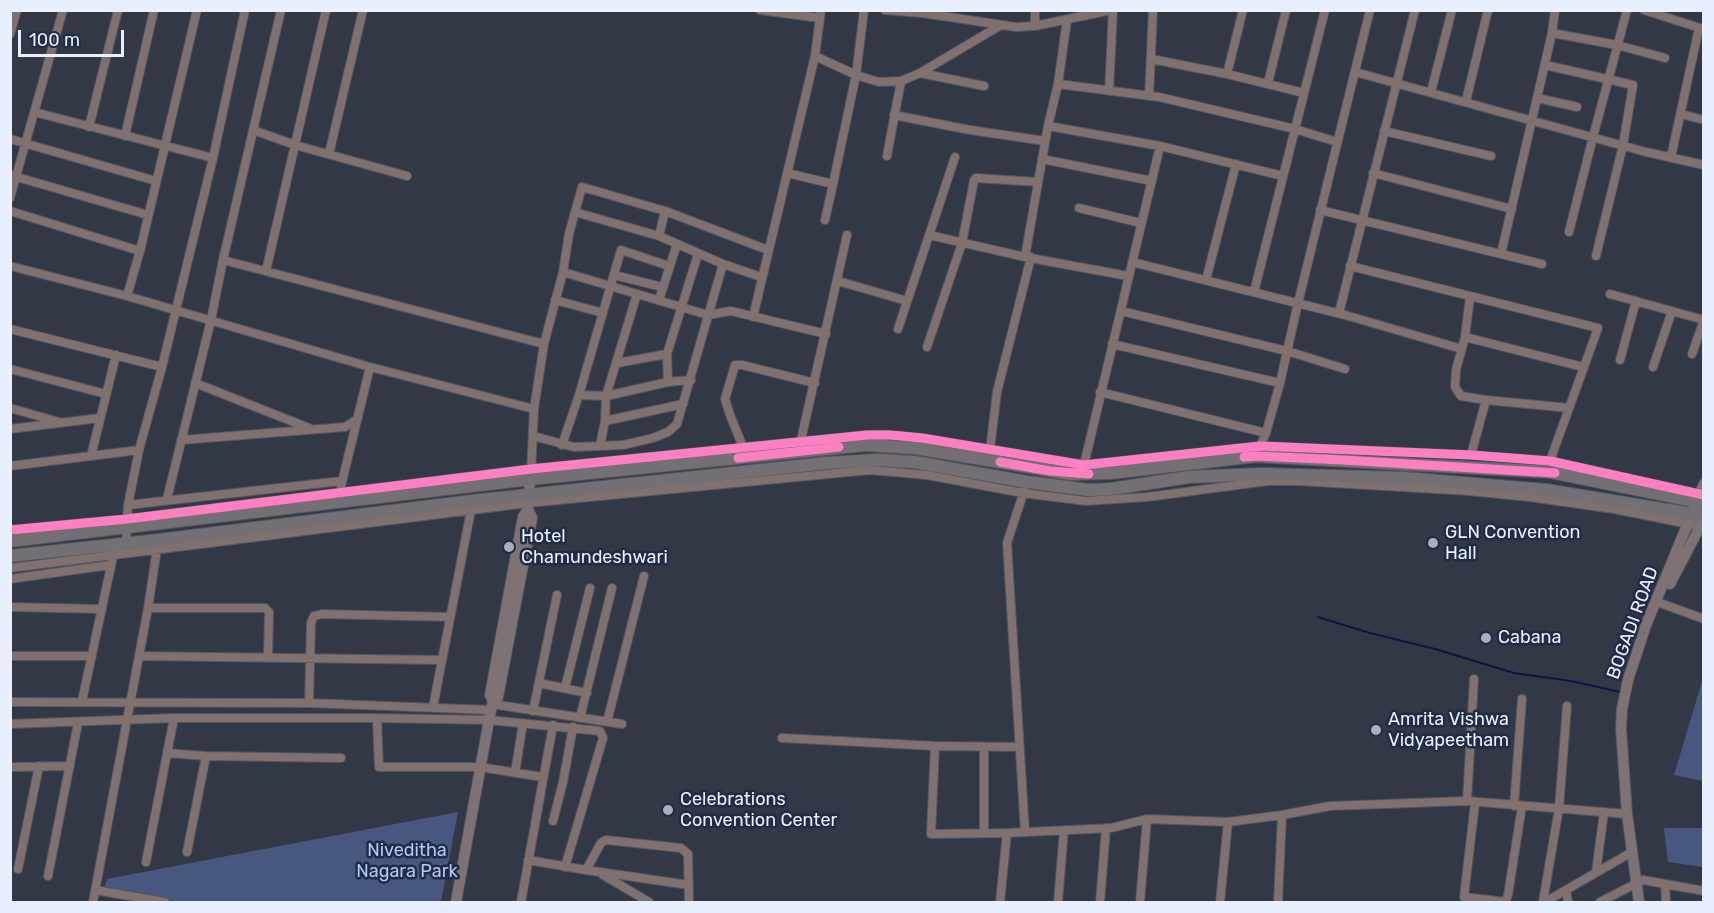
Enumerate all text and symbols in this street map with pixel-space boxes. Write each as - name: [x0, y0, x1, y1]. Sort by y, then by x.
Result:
- scale bar: [21, 18, 128, 56]
- text: 100 m: [29, 29, 80, 51]
- place label: GLN Convention Hall: [1445, 522, 1580, 564]
- place label: Hotel Chamundeshwari: [521, 526, 668, 568]
- marker: GLN Convention Hall: [1426, 536, 1440, 550]
- marker: Hotel Chamundeshwari: [502, 540, 516, 554]
- street label: BOGADI ROAD: [1603, 564, 1663, 682]
- place label: Cabana: [1498, 627, 1561, 649]
- marker: Cabana: [1479, 631, 1493, 645]
- place label: Amrita Vishwa Vidyapeetham: [1388, 709, 1509, 752]
- marker: Amrita Vishwa Vidyapeetham: [1369, 723, 1383, 737]
- place label: Celebrations Convention Center: [680, 789, 837, 832]
- marker: Celebrations Convention Center: [661, 803, 675, 817]
- park label: Niveditha Nagara Park: [356, 840, 458, 882]

